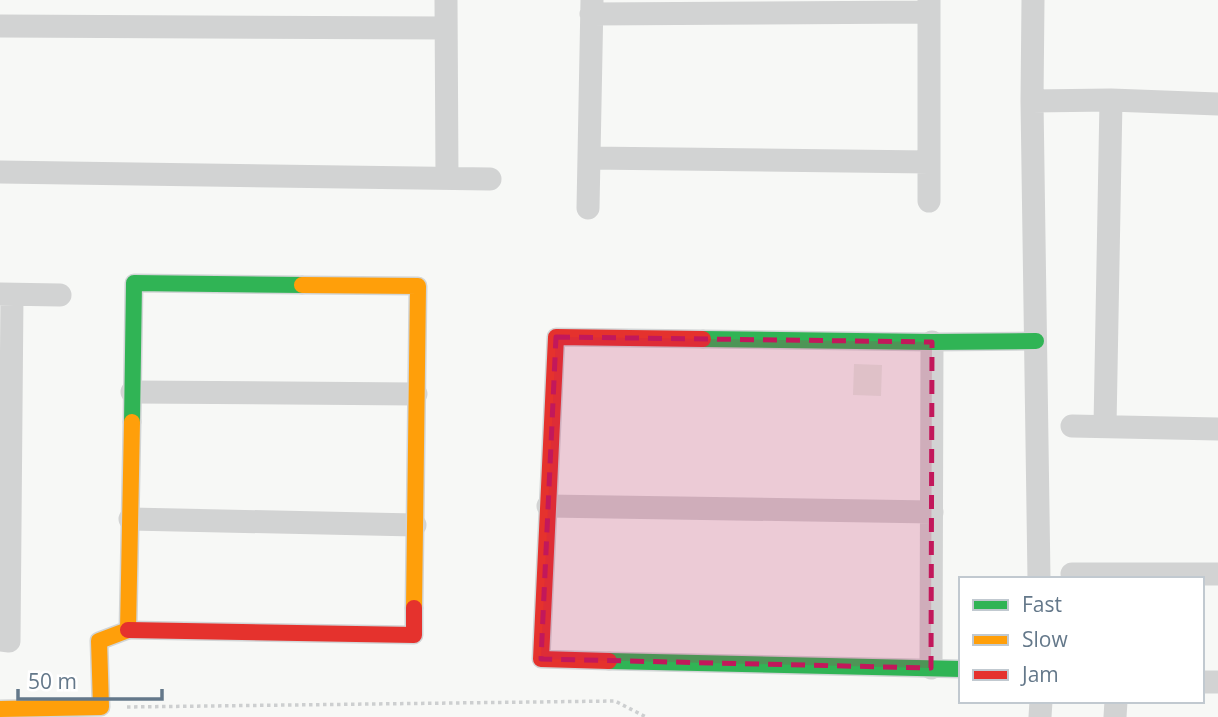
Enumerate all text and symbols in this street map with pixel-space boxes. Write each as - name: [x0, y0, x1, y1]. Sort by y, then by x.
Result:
- legend: [959, 577, 1204, 703]
- text: Fast: [1022, 590, 1062, 618]
- text: Slow: [1022, 625, 1068, 653]
- scale bar: [18, 658, 161, 702]
- text: Jam: [1020, 660, 1059, 688]
- text: 50 m: [28, 667, 77, 695]

